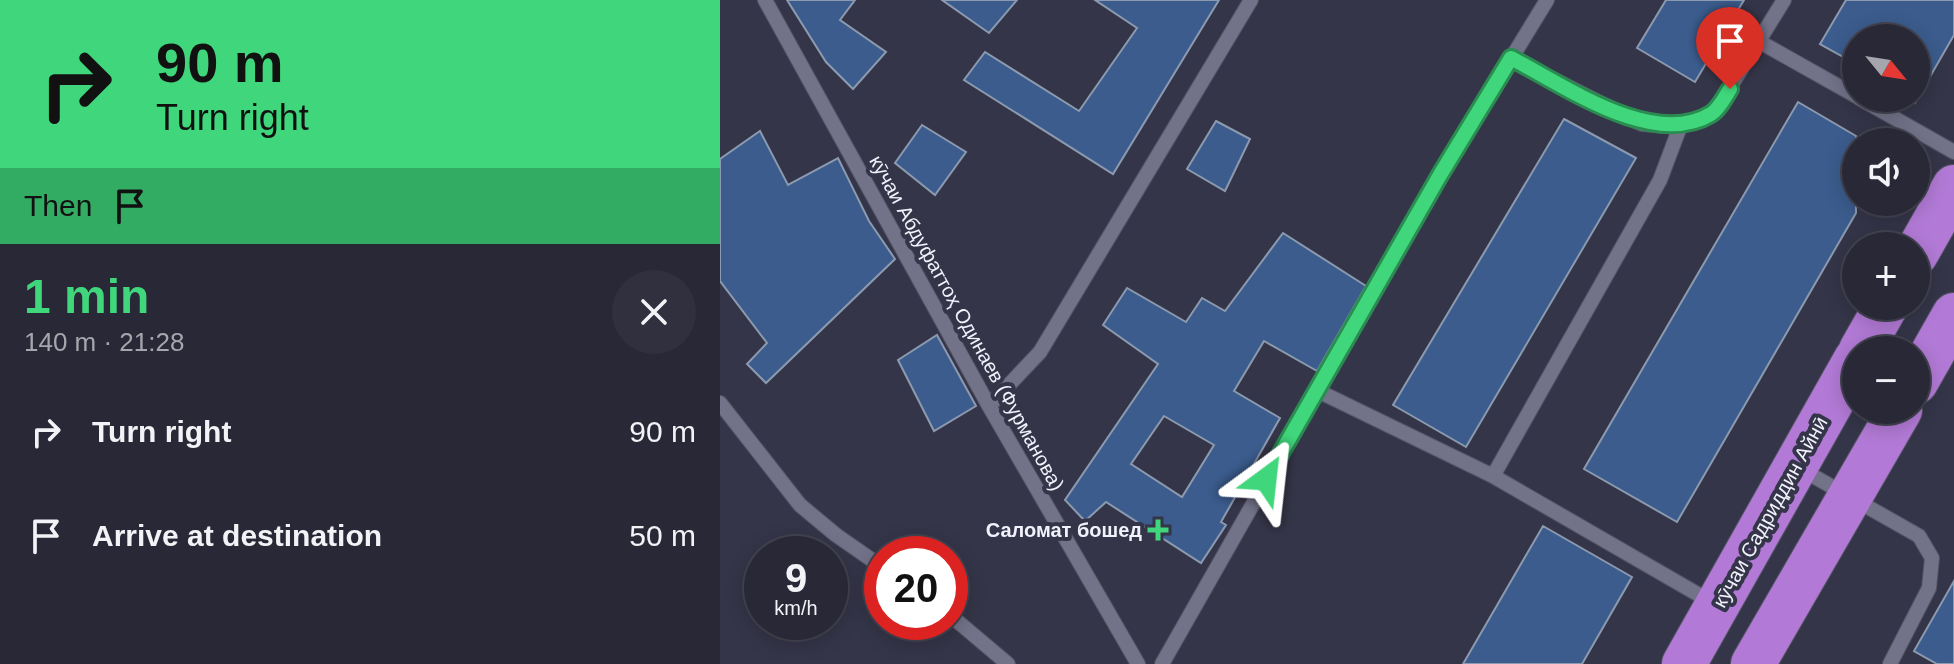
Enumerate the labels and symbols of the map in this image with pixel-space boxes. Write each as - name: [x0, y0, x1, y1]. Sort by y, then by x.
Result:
- pin: [1696, 7, 1764, 89]
- north arrow: [1842, 24, 1930, 112]
- street label: кӯчаи Абдуфаттоҳ Одинаев (Фурманова): [865, 152, 1069, 494]
- street label: кӯчаи Садриддин Айнӣ: [1708, 413, 1832, 611]
- position arrow: [1224, 437, 1308, 521]
- place label: Саломат бошед: [986, 519, 1142, 541]
- marker: Саломат бошед: [1149, 521, 1167, 539]
- speed limit sign: 20: [864, 536, 968, 640]

